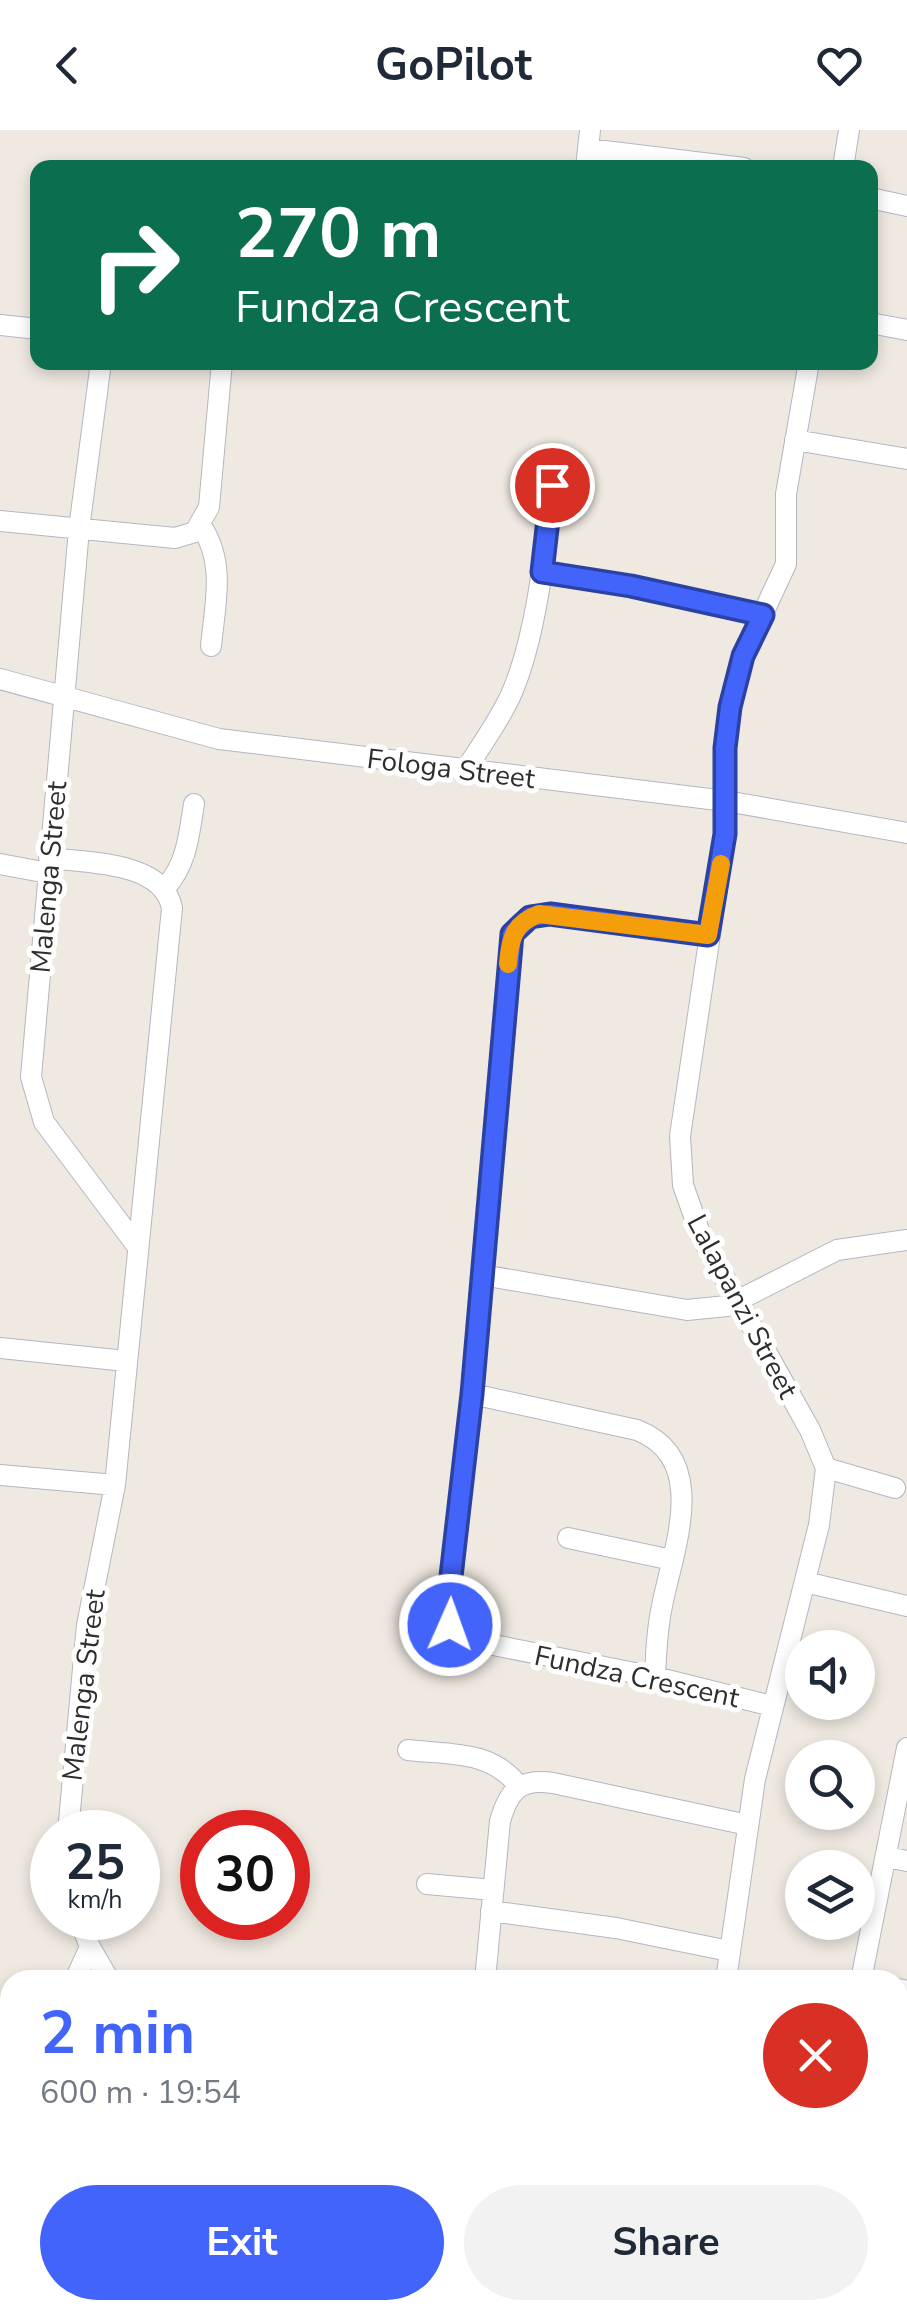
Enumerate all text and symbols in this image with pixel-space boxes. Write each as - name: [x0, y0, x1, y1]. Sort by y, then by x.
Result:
- text: GoPilot: [375, 35, 532, 96]
- icon: back: [40, 38, 95, 93]
- icon: heart: [812, 38, 867, 93]
- text: 270 m: [235, 186, 441, 282]
- icon: right: [70, 200, 200, 330]
- text: Fundza Crescent: [235, 277, 570, 338]
- pin: [510, 443, 595, 528]
- icon: arrive: [525, 458, 580, 513]
- street label: Fologa Street: [365, 740, 537, 798]
- street label: Malenga Street: [22, 779, 76, 975]
- street label: Lalapanzi Street: [678, 1208, 807, 1405]
- position arrow: [398, 1573, 502, 1677]
- street label: Malenga Street: [53, 1587, 115, 1783]
- map controls: [785, 1630, 875, 1940]
- button: sound: [785, 1630, 875, 1720]
- street label: Fundza Crescent: [531, 1637, 743, 1717]
- button: search: [785, 1740, 875, 1830]
- speed limit sign: 30: [180, 1810, 310, 1940]
- text: 25: [65, 1828, 125, 1897]
- button: layers: [785, 1850, 875, 1940]
- text: km/h: [67, 1883, 123, 1917]
- text: 2 min: [40, 1992, 195, 2074]
- button: close: [763, 2003, 868, 2108]
- text: 600 m · 19:54: [40, 2071, 241, 2114]
- button: Exit: [40, 2185, 444, 2300]
- button: Share: [464, 2185, 868, 2300]

